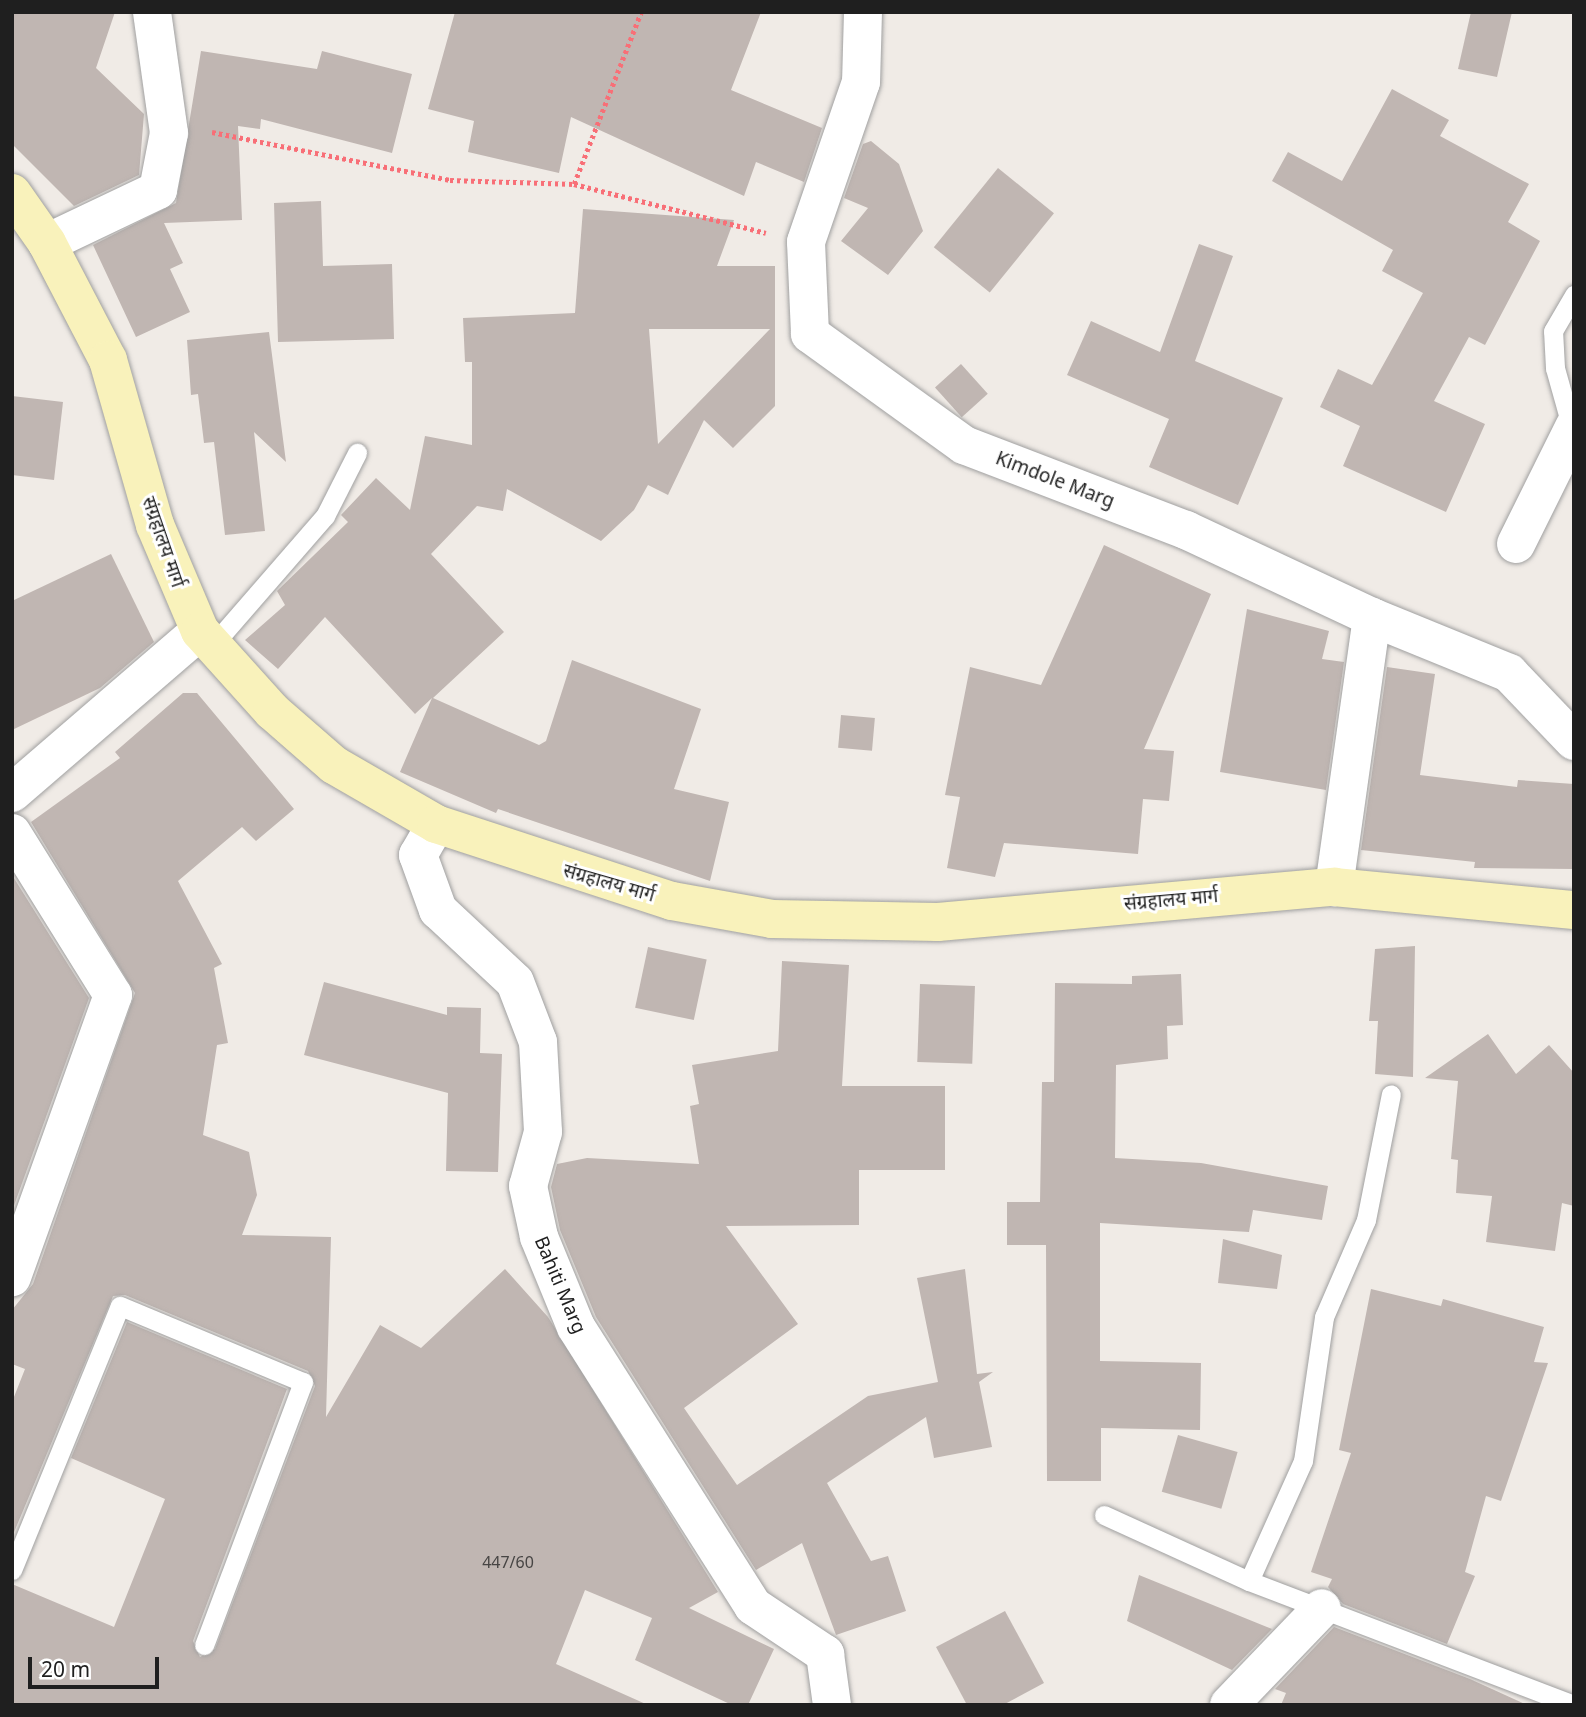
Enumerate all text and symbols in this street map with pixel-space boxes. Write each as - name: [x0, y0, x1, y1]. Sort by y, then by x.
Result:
- street label: Kimdole Marg: [992, 447, 1118, 513]
- street label: संग्रहालय मार्ग: [137, 494, 189, 590]
- street label: संग्रहालय मार्ग: [560, 859, 658, 907]
- street label: संग्रहालय मार्ग: [1123, 885, 1219, 915]
- street label: Bahiti Marg: [529, 1233, 591, 1337]
- house number: 447/60: [482, 1552, 534, 1572]
- scale bar: [32, 1644, 163, 1688]
- text: 20 m: [41, 1655, 90, 1683]

